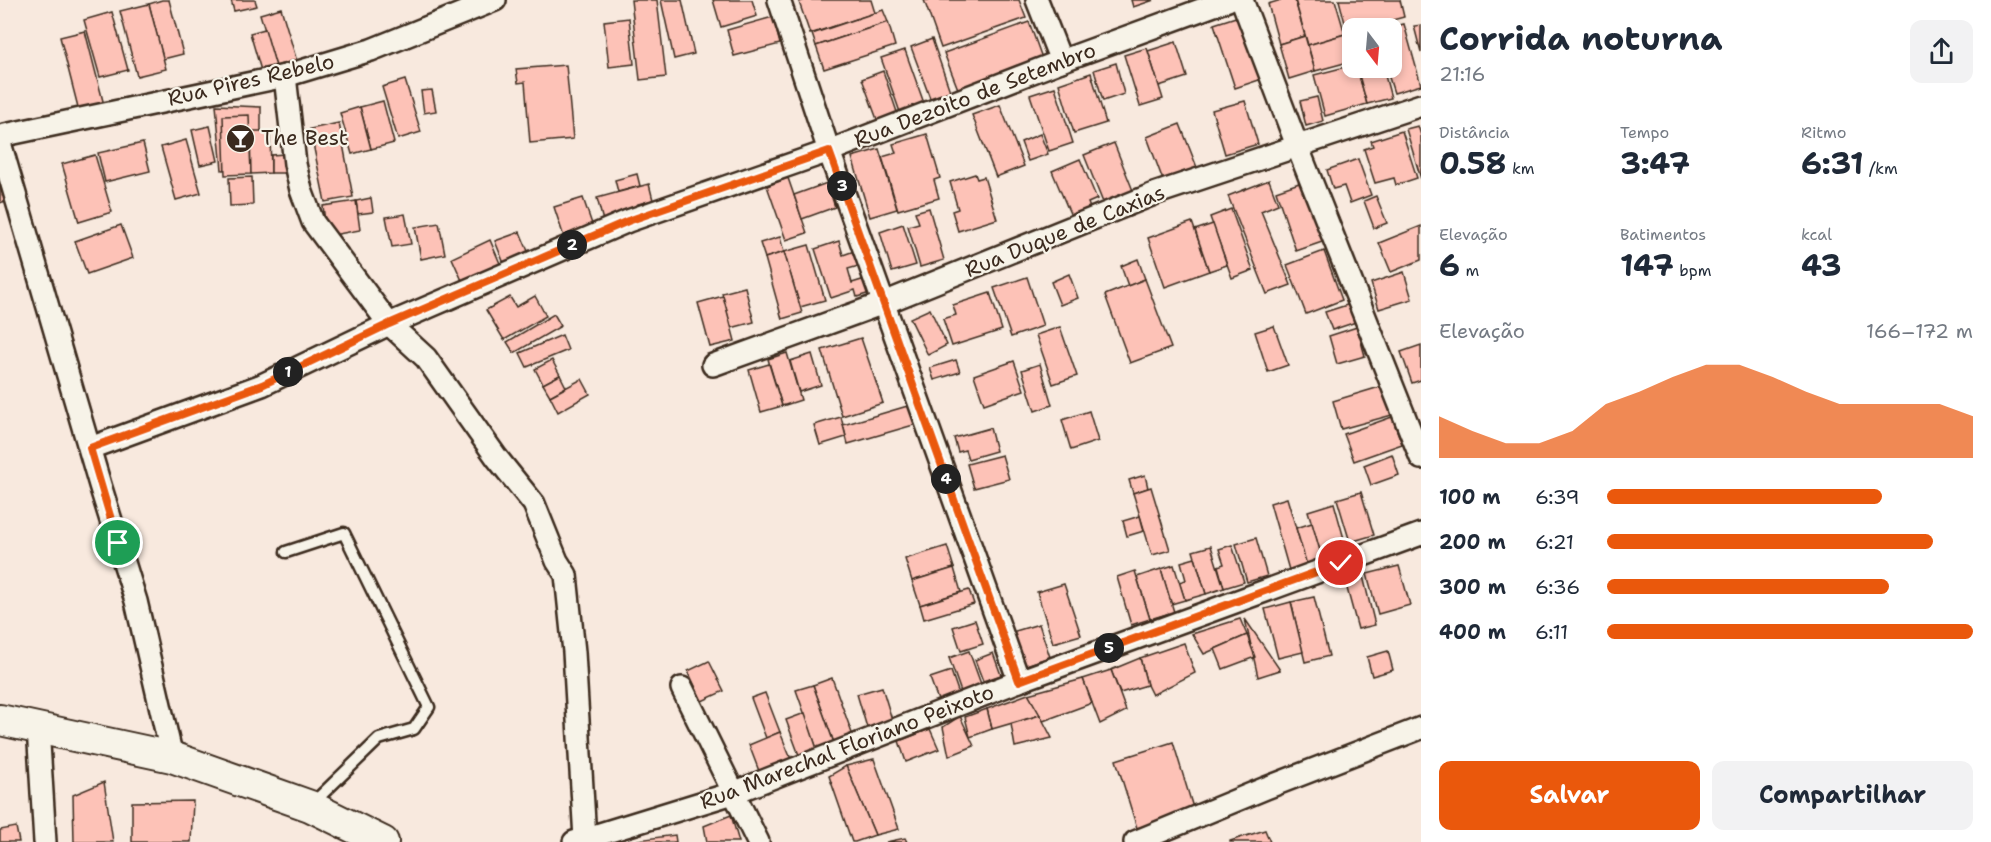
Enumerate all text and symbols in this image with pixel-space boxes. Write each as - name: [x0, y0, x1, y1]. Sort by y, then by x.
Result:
- text: Corrida noturna: [1439, 16, 1723, 61]
- north arrow: [1342, 18, 1402, 78]
- map controls: [1342, 18, 1402, 78]
- button: share: [1910, 20, 1973, 83]
- street label: Rua Dezoito de Setembro: [850, 36, 1100, 154]
- street label: Rua Pires Rebelo: [165, 47, 337, 113]
- text: 21:16: [1439, 61, 1486, 87]
- bar icon: The Best: [224, 122, 256, 154]
- text: Distância: [1439, 122, 1510, 143]
- text: Tempo: [1620, 122, 1669, 143]
- text: Ritmo: [1801, 122, 1846, 143]
- place label: The Best: [261, 124, 348, 152]
- text: 0.58: [1439, 143, 1506, 184]
- text: 3:47: [1620, 143, 1690, 184]
- text: 6:31: [1801, 143, 1864, 184]
- text: km: [1506, 158, 1535, 179]
- text: /km: [1864, 158, 1898, 179]
- pin: 3: [827, 171, 857, 201]
- text: 3: [836, 175, 848, 196]
- street label: Rua Duque de Caxias: [961, 178, 1169, 284]
- text: Elevação: [1439, 224, 1508, 245]
- text: Batimentos: [1620, 224, 1706, 245]
- text: kcal: [1801, 224, 1832, 245]
- pin: 2: [557, 230, 587, 260]
- text: 2: [566, 234, 578, 255]
- text: 6: [1439, 245, 1460, 286]
- text: 147: [1620, 245, 1674, 286]
- text: 43: [1801, 245, 1841, 286]
- text: m: [1460, 260, 1479, 281]
- text: bpm: [1674, 260, 1711, 281]
- text: Elevação: [1439, 318, 1525, 344]
- text: 166–172 m: [1866, 318, 1973, 344]
- pin: 1: [273, 357, 303, 387]
- text: 1: [284, 361, 292, 382]
- pin: 4: [931, 464, 961, 494]
- text: 4: [940, 468, 952, 489]
- text: 100 m: [1439, 484, 1501, 510]
- text: 6:39: [1535, 484, 1580, 510]
- pin: [92, 517, 143, 568]
- icon: arrive: [101, 526, 134, 559]
- text: 200 m: [1439, 529, 1506, 555]
- text: 6:21: [1535, 529, 1574, 555]
- pin: [1315, 537, 1366, 588]
- icon: check: [1324, 546, 1357, 579]
- text: 300 m: [1439, 574, 1506, 600]
- text: 6:36: [1535, 574, 1580, 600]
- text: 400 m: [1439, 619, 1506, 645]
- text: 6:11: [1535, 619, 1568, 645]
- pin: 5: [1094, 633, 1124, 663]
- text: 5: [1104, 637, 1114, 658]
- street label: Rua Marechal Floriano Peixoto: [696, 678, 998, 816]
- button: Salvar: [1439, 761, 1700, 830]
- button: Compartilhar: [1712, 761, 1973, 830]

